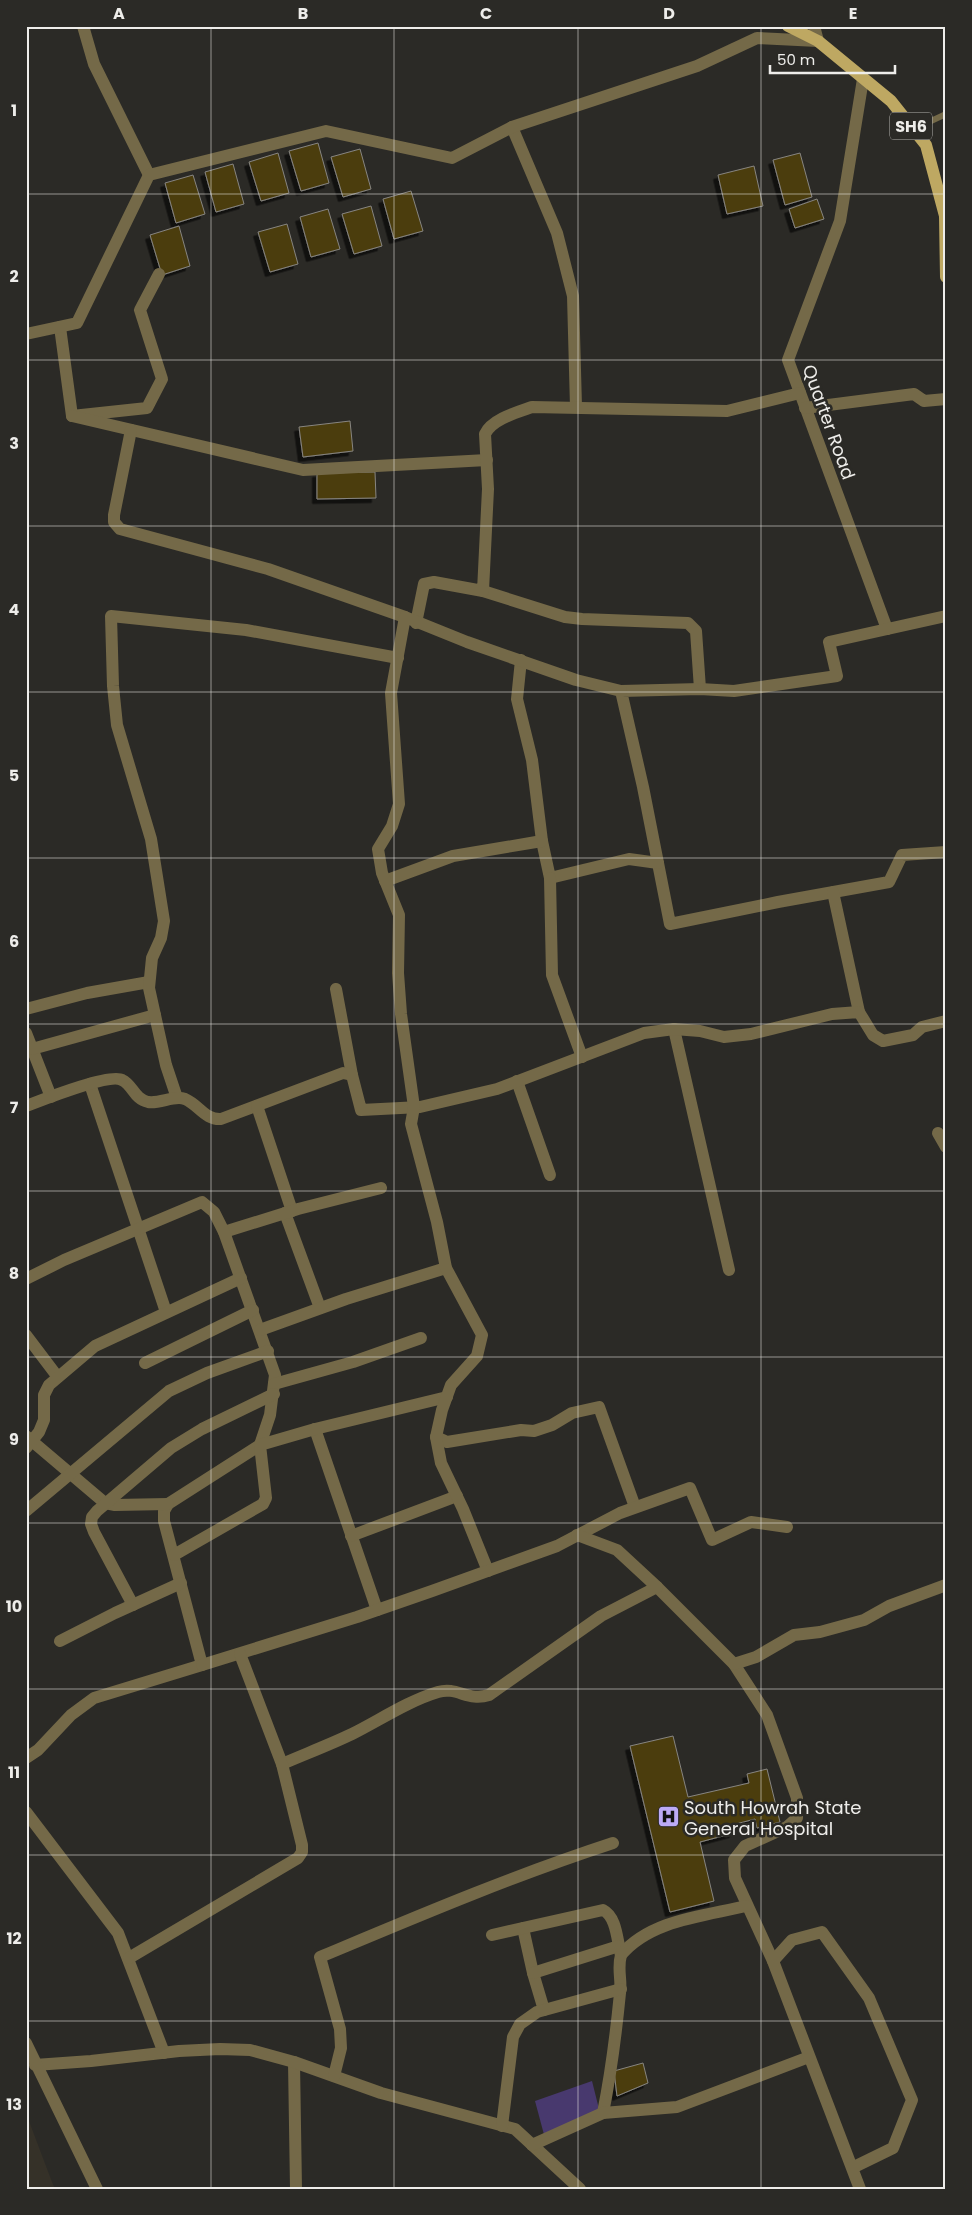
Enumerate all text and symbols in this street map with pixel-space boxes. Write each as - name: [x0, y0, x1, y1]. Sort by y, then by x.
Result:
- text: A: [113, 2, 125, 25]
- text: B: [298, 2, 308, 25]
- text: C: [480, 2, 492, 25]
- text: D: [663, 2, 675, 25]
- text: E: [849, 2, 857, 25]
- scale bar: [770, 42, 894, 74]
- text: 50 m: [777, 49, 815, 70]
- text: 1: [11, 99, 17, 122]
- road number: SH6: [890, 112, 932, 140]
- text: 2: [9, 265, 19, 288]
- street label: Quarter Road: [797, 361, 861, 483]
- text: 3: [9, 432, 19, 455]
- text: 4: [9, 598, 20, 621]
- text: 5: [9, 764, 19, 787]
- text: 6: [9, 930, 19, 953]
- text: 7: [10, 1096, 19, 1119]
- text: 8: [9, 1262, 19, 1285]
- text: 9: [9, 1428, 19, 1451]
- text: 10: [6, 1595, 22, 1618]
- text: 11: [8, 1761, 20, 1784]
- place label: South Howrah State General Hospital: [684, 1795, 861, 1841]
- hospital icon: South Howrah State General Hospital: [656, 1805, 680, 1829]
- text: 12: [6, 1927, 22, 1950]
- text: 13: [6, 2093, 22, 2116]

